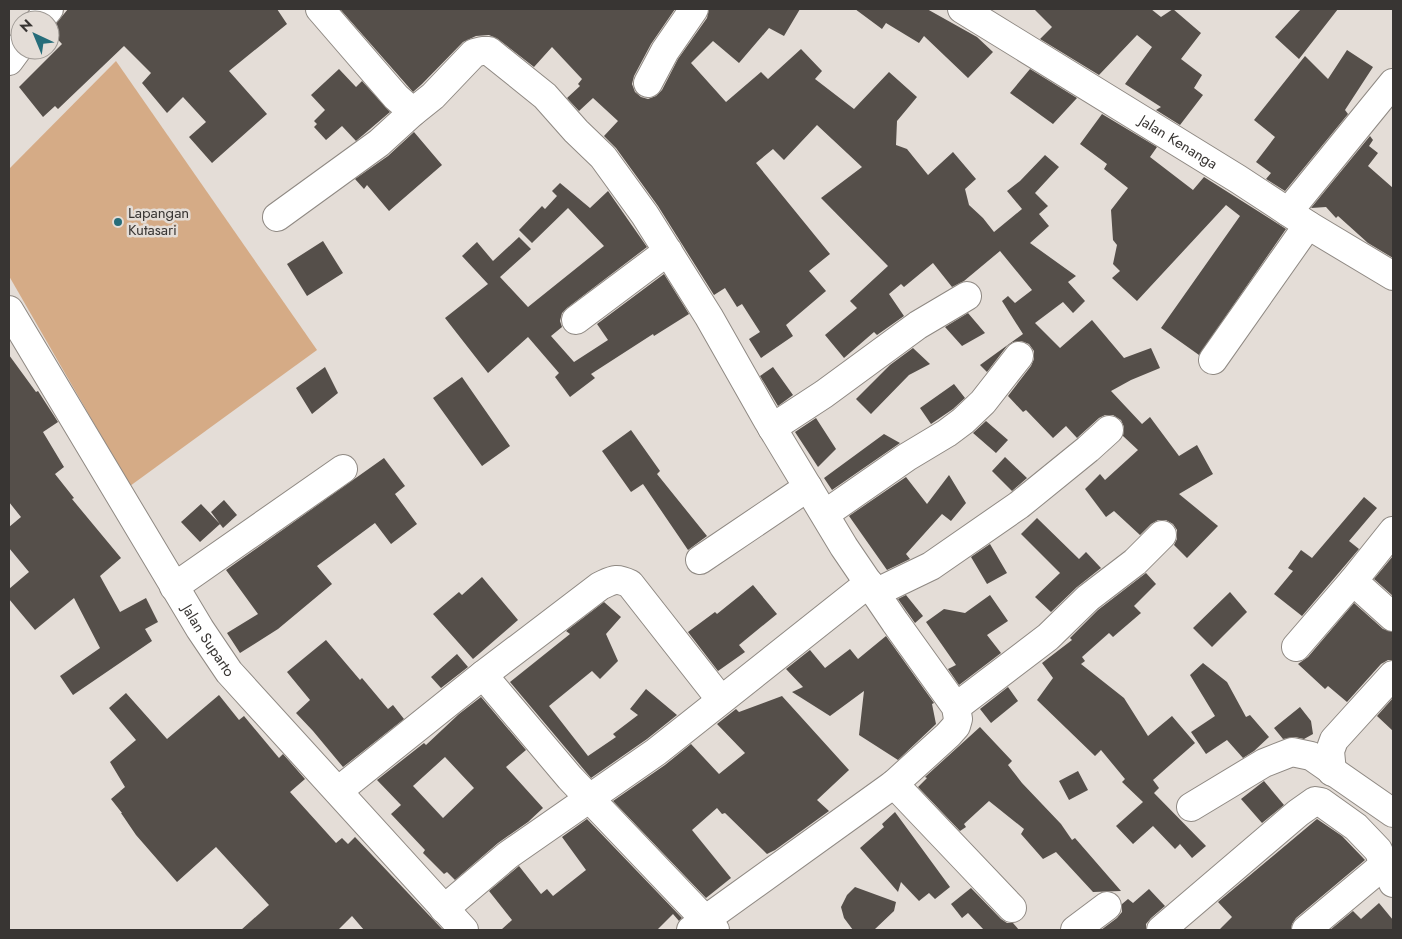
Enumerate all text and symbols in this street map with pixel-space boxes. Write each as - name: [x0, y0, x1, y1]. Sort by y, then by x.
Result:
- north arrow: [10, 10, 60, 60]
- text: N: [15, 15, 37, 37]
- street label: Jalan Kenanga: [1133, 109, 1222, 175]
- place label: Lapangan Kutasari: [128, 202, 189, 241]
- marker: Lapangan Kutasari: [112, 216, 124, 228]
- street label: Jalan Suparto: [176, 598, 240, 681]

